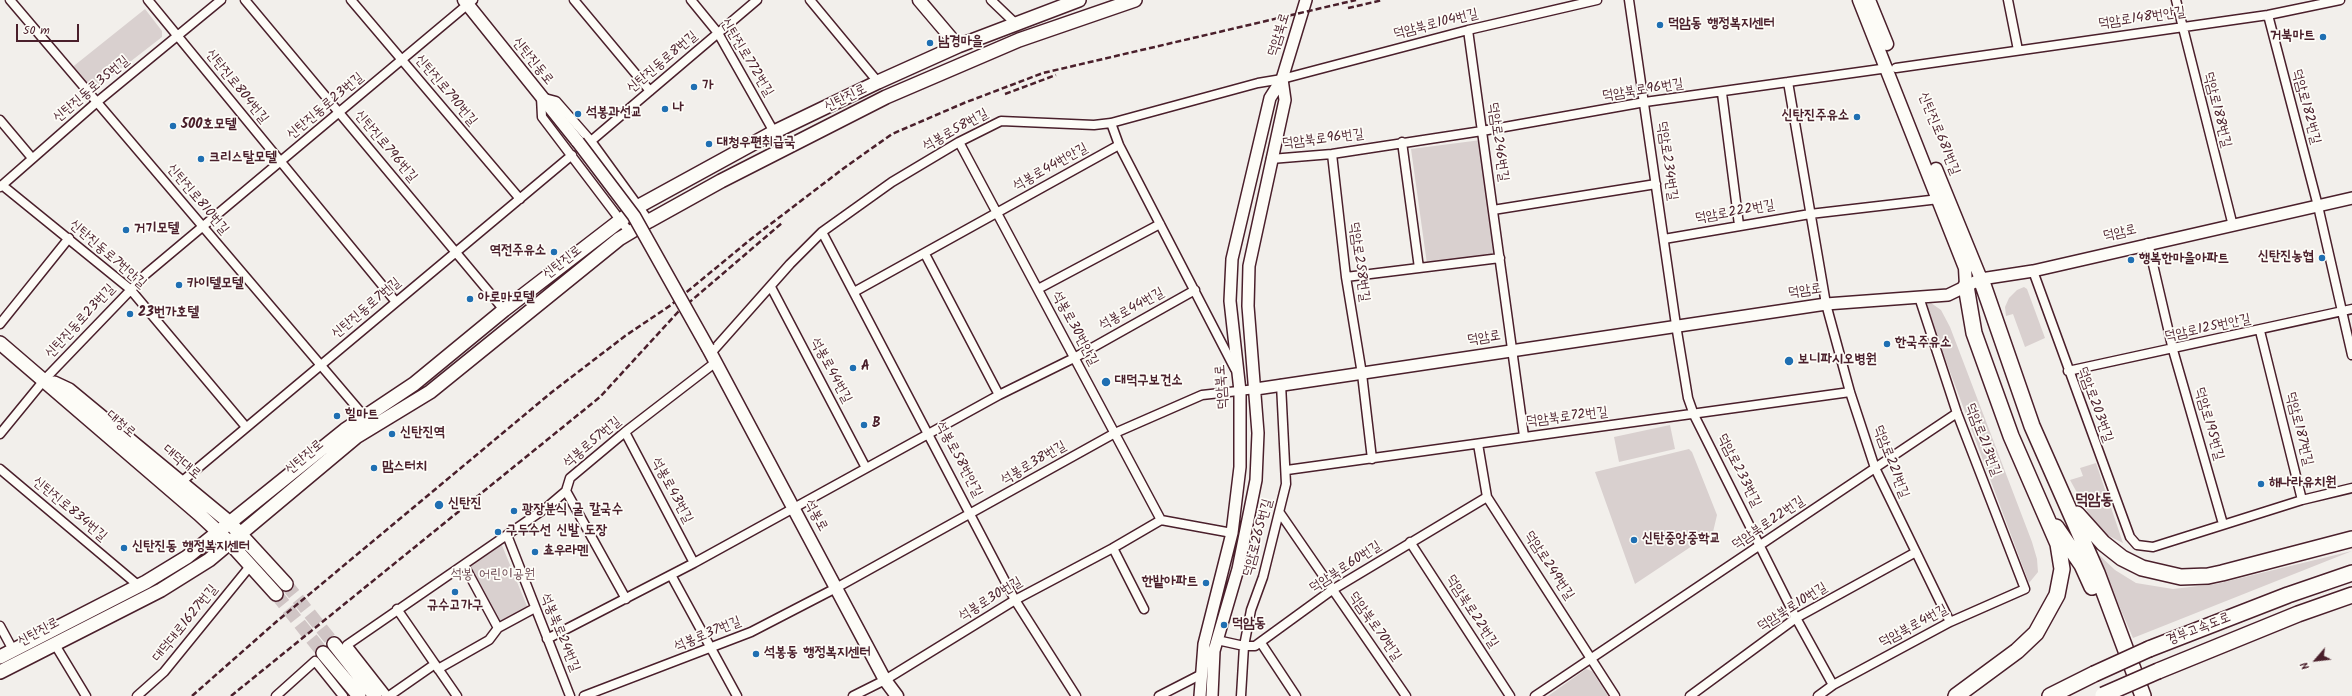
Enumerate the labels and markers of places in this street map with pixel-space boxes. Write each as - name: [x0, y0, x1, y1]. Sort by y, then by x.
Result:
- place label: 덕암동 행정복지센터: [1668, 17, 1775, 33]
- marker: 덕암동 행정복지센터: [1655, 20, 1665, 30]
- place label: 거북마트: [2270, 29, 2315, 45]
- marker: 거북마트: [2318, 32, 2328, 42]
- place label: 남경마을: [938, 35, 983, 51]
- marker: 남경마을: [925, 38, 935, 48]
- place label: 가: [702, 79, 713, 95]
- marker: 가: [689, 82, 699, 92]
- place label: 나: [673, 101, 684, 117]
- marker: 나: [660, 104, 670, 114]
- place label: 석봉과선교: [586, 106, 642, 122]
- marker: 석봉과선교: [573, 109, 583, 119]
- place label: 신탄진주유소: [1781, 109, 1849, 125]
- marker: 신탄진주유소: [1852, 112, 1862, 122]
- place label: 500호모텔: [181, 118, 236, 134]
- marker: 500호모텔: [168, 121, 178, 131]
- place label: 대청우편취급국: [717, 136, 796, 152]
- marker: 대청우편취급국: [704, 139, 714, 149]
- place label: 크리스탈모텔: [209, 151, 277, 167]
- marker: 크리스탈모텔: [196, 154, 206, 164]
- place label: 거기모텔: [134, 222, 179, 238]
- marker: 거기모텔: [121, 225, 131, 235]
- place label: 역전주유소: [490, 244, 546, 260]
- marker: 역전주유소: [549, 247, 559, 257]
- place label: 신탄진농협: [2258, 250, 2314, 266]
- place label: 행복한마을아파트: [2139, 252, 2229, 268]
- marker: 신탄진농협: [2317, 253, 2327, 263]
- marker: 행복한마을아파트: [2126, 255, 2136, 265]
- place label: 카이텔모텔: [187, 277, 243, 293]
- marker: 카이텔모텔: [174, 280, 184, 290]
- place label: 아로마모텔: [478, 291, 534, 307]
- marker: 아로마모텔: [465, 294, 475, 304]
- place label: 23번가호텔: [138, 306, 199, 322]
- marker: 23번가호텔: [125, 309, 135, 319]
- place label: 한국주유소: [1895, 336, 1951, 352]
- marker: 한국주유소: [1882, 339, 1892, 349]
- place label: 보니파시오병원: [1798, 353, 1877, 369]
- marker: 보니파시오병원: [1783, 355, 1795, 367]
- place label: A: [861, 360, 870, 376]
- marker: A: [848, 363, 858, 373]
- place label: 대덕구보건소: [1115, 374, 1183, 390]
- marker: 대덕구보건소: [1100, 376, 1112, 388]
- place label: 힐마트: [345, 408, 379, 424]
- marker: 힐마트: [332, 411, 342, 421]
- place label: B: [872, 417, 881, 433]
- marker: B: [859, 420, 869, 430]
- place label: 신탄진역: [400, 426, 445, 442]
- marker: 신탄진역: [387, 429, 397, 439]
- place label: 맘스터치: [382, 460, 427, 476]
- marker: 맘스터치: [369, 463, 379, 473]
- place label: 해나라유치원: [2269, 476, 2337, 492]
- marker: 해나라유치원: [2256, 479, 2266, 489]
- place label: 신탄진: [448, 497, 482, 513]
- marker: 신탄진: [433, 499, 445, 511]
- place label: 광장분식 굴 칼국수: [522, 503, 623, 519]
- marker: 광장분식 굴 칼국수: [509, 506, 519, 516]
- place label: 구두수선 신발 도장: [506, 524, 607, 540]
- marker: 구두수선 신발 도장: [493, 527, 503, 537]
- place label: 신탄중앙중학교: [1642, 532, 1721, 548]
- marker: 신탄중앙중학교: [1629, 535, 1639, 545]
- place label: 신탄진동 행정복지센터: [132, 540, 250, 556]
- marker: 신탄진동 행정복지센터: [119, 543, 129, 553]
- place label: 쵸우라멘: [543, 544, 588, 560]
- marker: 쵸우라멘: [530, 547, 540, 557]
- place label: 한밭아파트: [1142, 575, 1198, 591]
- marker: 한밭아파트: [1201, 578, 1211, 588]
- marker: 규수고가구: [450, 587, 460, 597]
- place label: 규수고가구: [427, 599, 483, 615]
- place label: 덕암동: [1232, 617, 1266, 633]
- marker: 덕암동: [1219, 620, 1229, 630]
- place label: 석봉동 행정복지센터: [764, 646, 871, 662]
- marker: 석봉동 행정복지센터: [751, 649, 761, 659]

